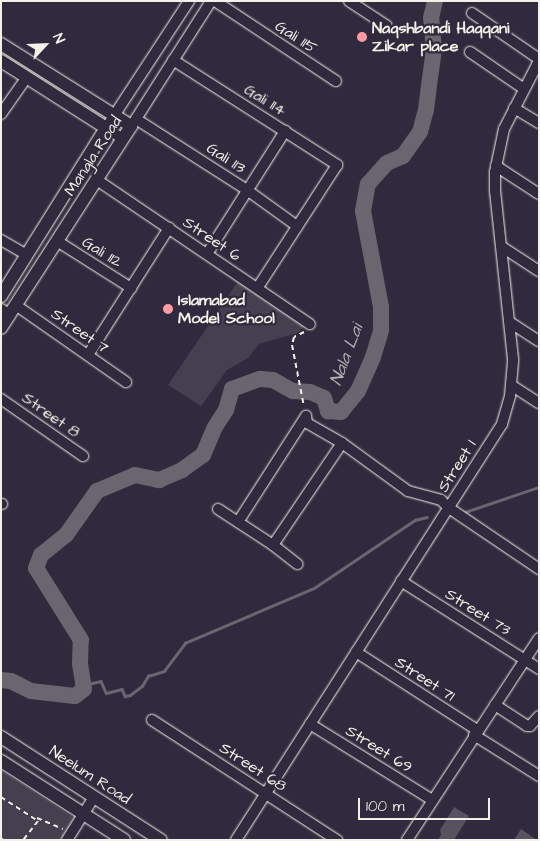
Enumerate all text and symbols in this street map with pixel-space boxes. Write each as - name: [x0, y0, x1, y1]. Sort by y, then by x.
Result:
- street label: Gali 115: [271, 16, 321, 58]
- place label: Naqshbandi Haqqani Zikar place: [372, 18, 509, 56]
- north arrow: [20, 20, 70, 70]
- text: N: [48, 30, 70, 47]
- marker: Naqshbandi Haqqani Zikar place: [356, 31, 368, 43]
- street label: Gali 114: [241, 80, 289, 120]
- street label: Mangla Road: [60, 112, 126, 200]
- street label: Gali 113: [203, 138, 249, 178]
- street label: Street 6: [179, 213, 245, 265]
- street label: Gali 112: [78, 232, 126, 272]
- place label: Islamabad Model School: [178, 290, 275, 328]
- marker: Islamabad Model School: [162, 303, 174, 315]
- street label: Street 7: [48, 304, 112, 358]
- water label: Nala Lai: [325, 321, 369, 389]
- street label: Street 8: [18, 388, 84, 442]
- street label: Street 1: [434, 436, 480, 496]
- street label: Street 73: [442, 584, 514, 640]
- street label: Street 71: [391, 653, 459, 705]
- street label: Street 69: [342, 721, 416, 777]
- street label: Street 68: [216, 738, 290, 796]
- street label: Neelum Road: [46, 741, 134, 809]
- scale bar: [360, 788, 492, 820]
- text: 100 m: [366, 796, 405, 817]

